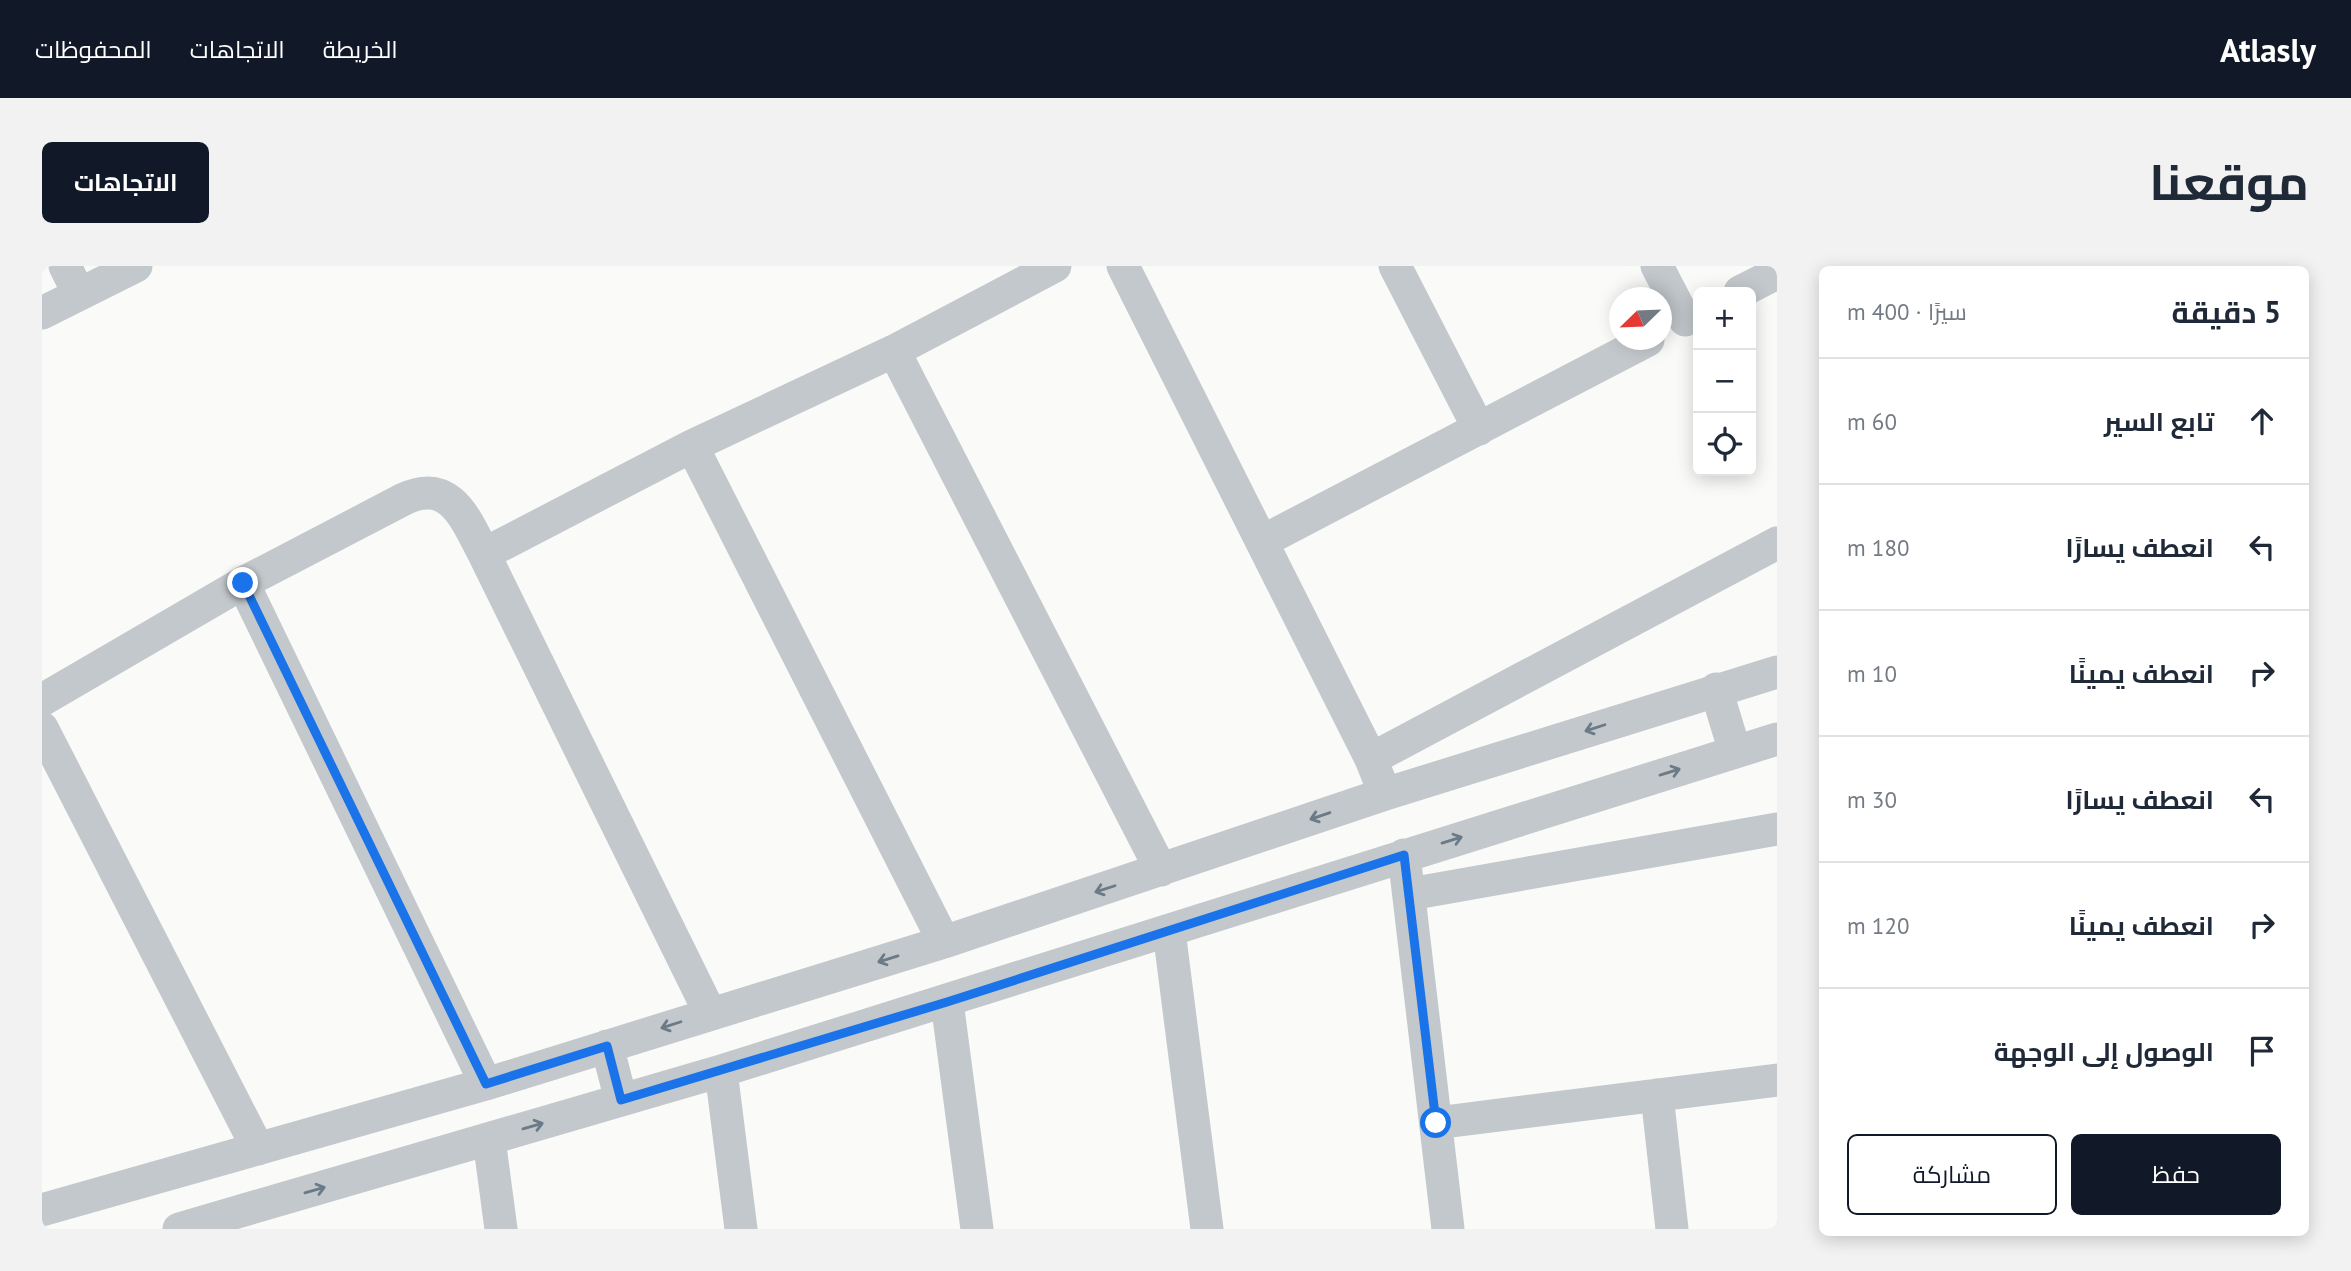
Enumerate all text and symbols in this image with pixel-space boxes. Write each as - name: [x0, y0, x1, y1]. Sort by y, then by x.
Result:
- text: Atlasly: [2220, 28, 2316, 71]
- text: المحفوظات: [35, 34, 152, 65]
- text: الاتجاهات: [190, 34, 285, 65]
- text: الخريطة: [323, 34, 398, 65]
- button: الاتجاهات: [42, 142, 209, 223]
- text: موقعنا: [2149, 150, 2309, 214]
- north arrow: [1609, 287, 1672, 350]
- map controls: [1693, 287, 1756, 476]
- button: +: [1693, 287, 1756, 350]
- text: 5 دقيقة: [2172, 292, 2281, 331]
- text: سيرًا · 400 m: [1847, 297, 1967, 326]
- button: −: [1693, 350, 1756, 413]
- icon: ahead: [2243, 402, 2281, 440]
- text: تابع السير: [2104, 405, 2214, 438]
- text: 60 m: [1847, 407, 1897, 436]
- button: locate: [1693, 413, 1756, 476]
- icon: left: [2243, 528, 2281, 566]
- text: انعطف يسارًا: [2066, 531, 2214, 564]
- text: 180 m: [1847, 533, 1909, 562]
- route end: [227, 567, 258, 598]
- icon: right: [2243, 654, 2281, 692]
- text: انعطف يمينًا: [2069, 657, 2214, 690]
- text: 10 m: [1847, 659, 1897, 688]
- one-way arrow: [1584, 723, 1606, 735]
- one-way arrow: [1658, 765, 1680, 778]
- icon: left: [2243, 780, 2281, 818]
- text: انعطف يسارًا: [2066, 783, 2214, 816]
- text: 30 m: [1847, 785, 1897, 814]
- one-way arrow: [1310, 811, 1332, 823]
- one-way arrow: [1441, 833, 1463, 845]
- one-way arrow: [1094, 884, 1116, 896]
- icon: right: [2243, 906, 2281, 944]
- text: انعطف يمينًا: [2069, 909, 2214, 942]
- text: 120 m: [1847, 911, 1909, 940]
- one-way arrow: [878, 953, 900, 966]
- one-way arrow: [660, 1020, 682, 1033]
- icon: arrive: [2243, 1032, 2281, 1070]
- text: الوصول إلى الوجهة: [1994, 1035, 2214, 1068]
- route start: [1420, 1107, 1451, 1138]
- one-way arrow: [522, 1119, 544, 1132]
- button: مشاركة: [1847, 1134, 2057, 1215]
- button: حفظ: [2071, 1134, 2281, 1215]
- one-way arrow: [304, 1182, 326, 1195]

